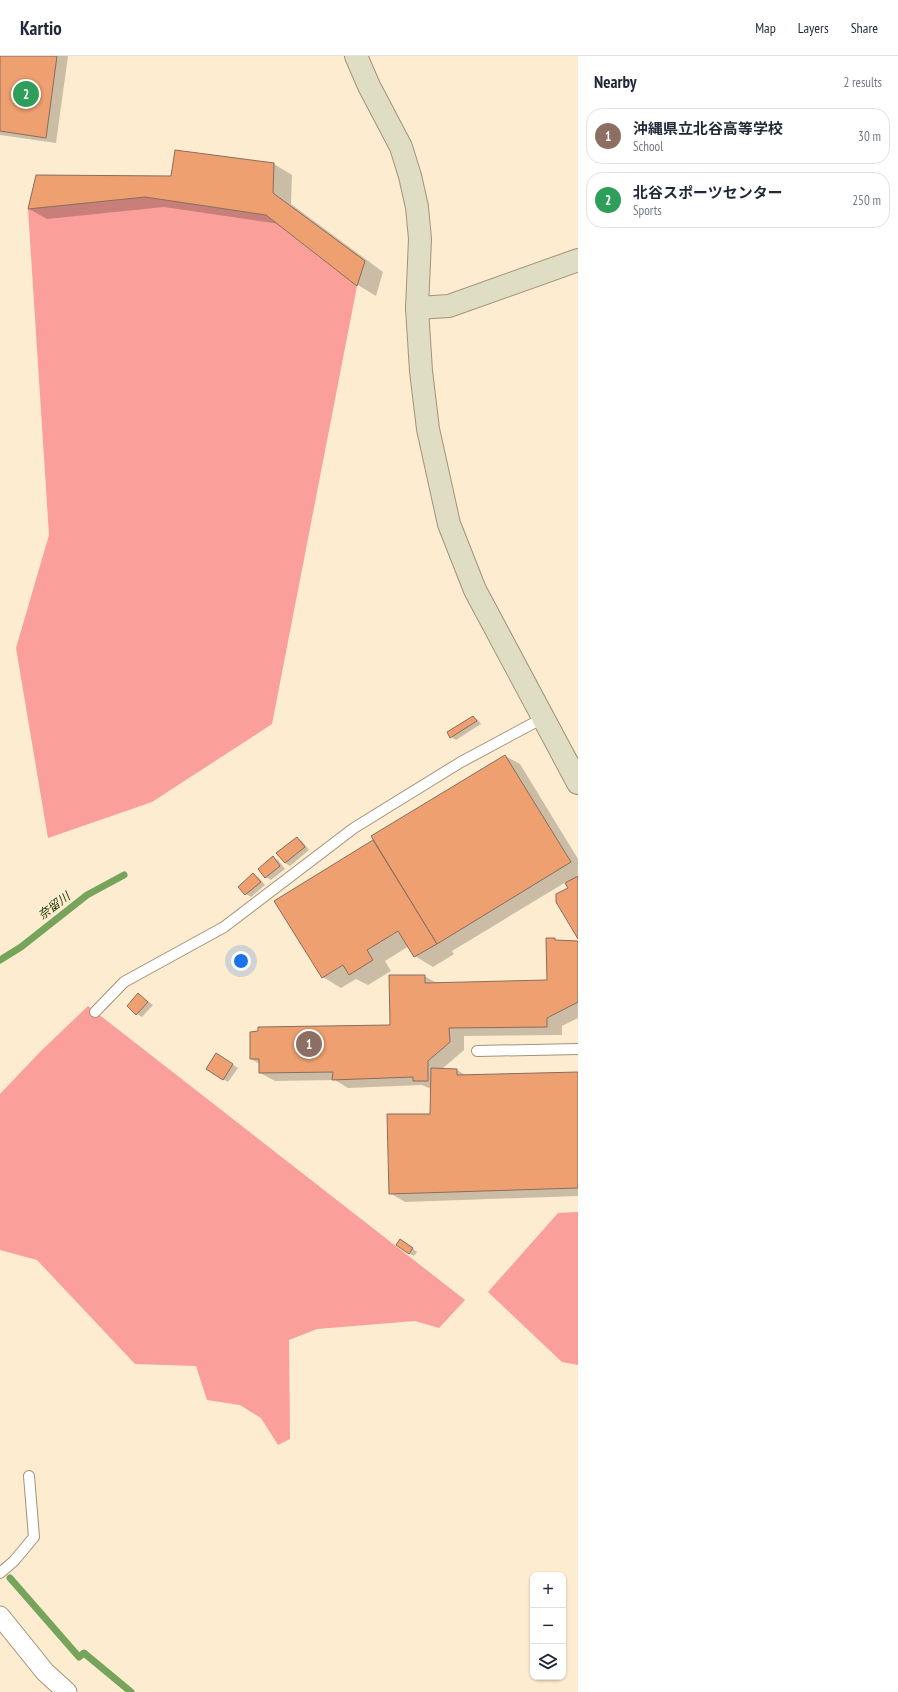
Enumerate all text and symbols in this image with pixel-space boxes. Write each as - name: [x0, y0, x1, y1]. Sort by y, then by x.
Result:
- text: Kartio: [20, 16, 62, 40]
- text: Map: [755, 19, 776, 37]
- text: Layers: [798, 19, 829, 37]
- text: Share: [851, 19, 878, 37]
- text: Nearby: [594, 71, 637, 93]
- text: 2 results: [843, 74, 882, 91]
- pin: 2: [13, 79, 39, 109]
- text: 沖縄県立北谷高等学校: [633, 119, 783, 138]
- text: 1: [605, 128, 611, 145]
- text: 30 m: [858, 128, 881, 145]
- text: School: [633, 138, 663, 155]
- text: 北谷スポーツセンター: [633, 183, 783, 202]
- text: 2: [605, 192, 611, 209]
- text: 250 m: [852, 192, 881, 209]
- text: Sports: [633, 202, 662, 219]
- water label: 奈留川: [35, 888, 74, 922]
- your location: [231, 951, 251, 971]
- pin: 1: [296, 1029, 322, 1059]
- map controls: [530, 1572, 566, 1680]
- button: +: [530, 1572, 566, 1608]
- button: −: [530, 1608, 566, 1644]
- button: layers: [530, 1644, 566, 1680]

